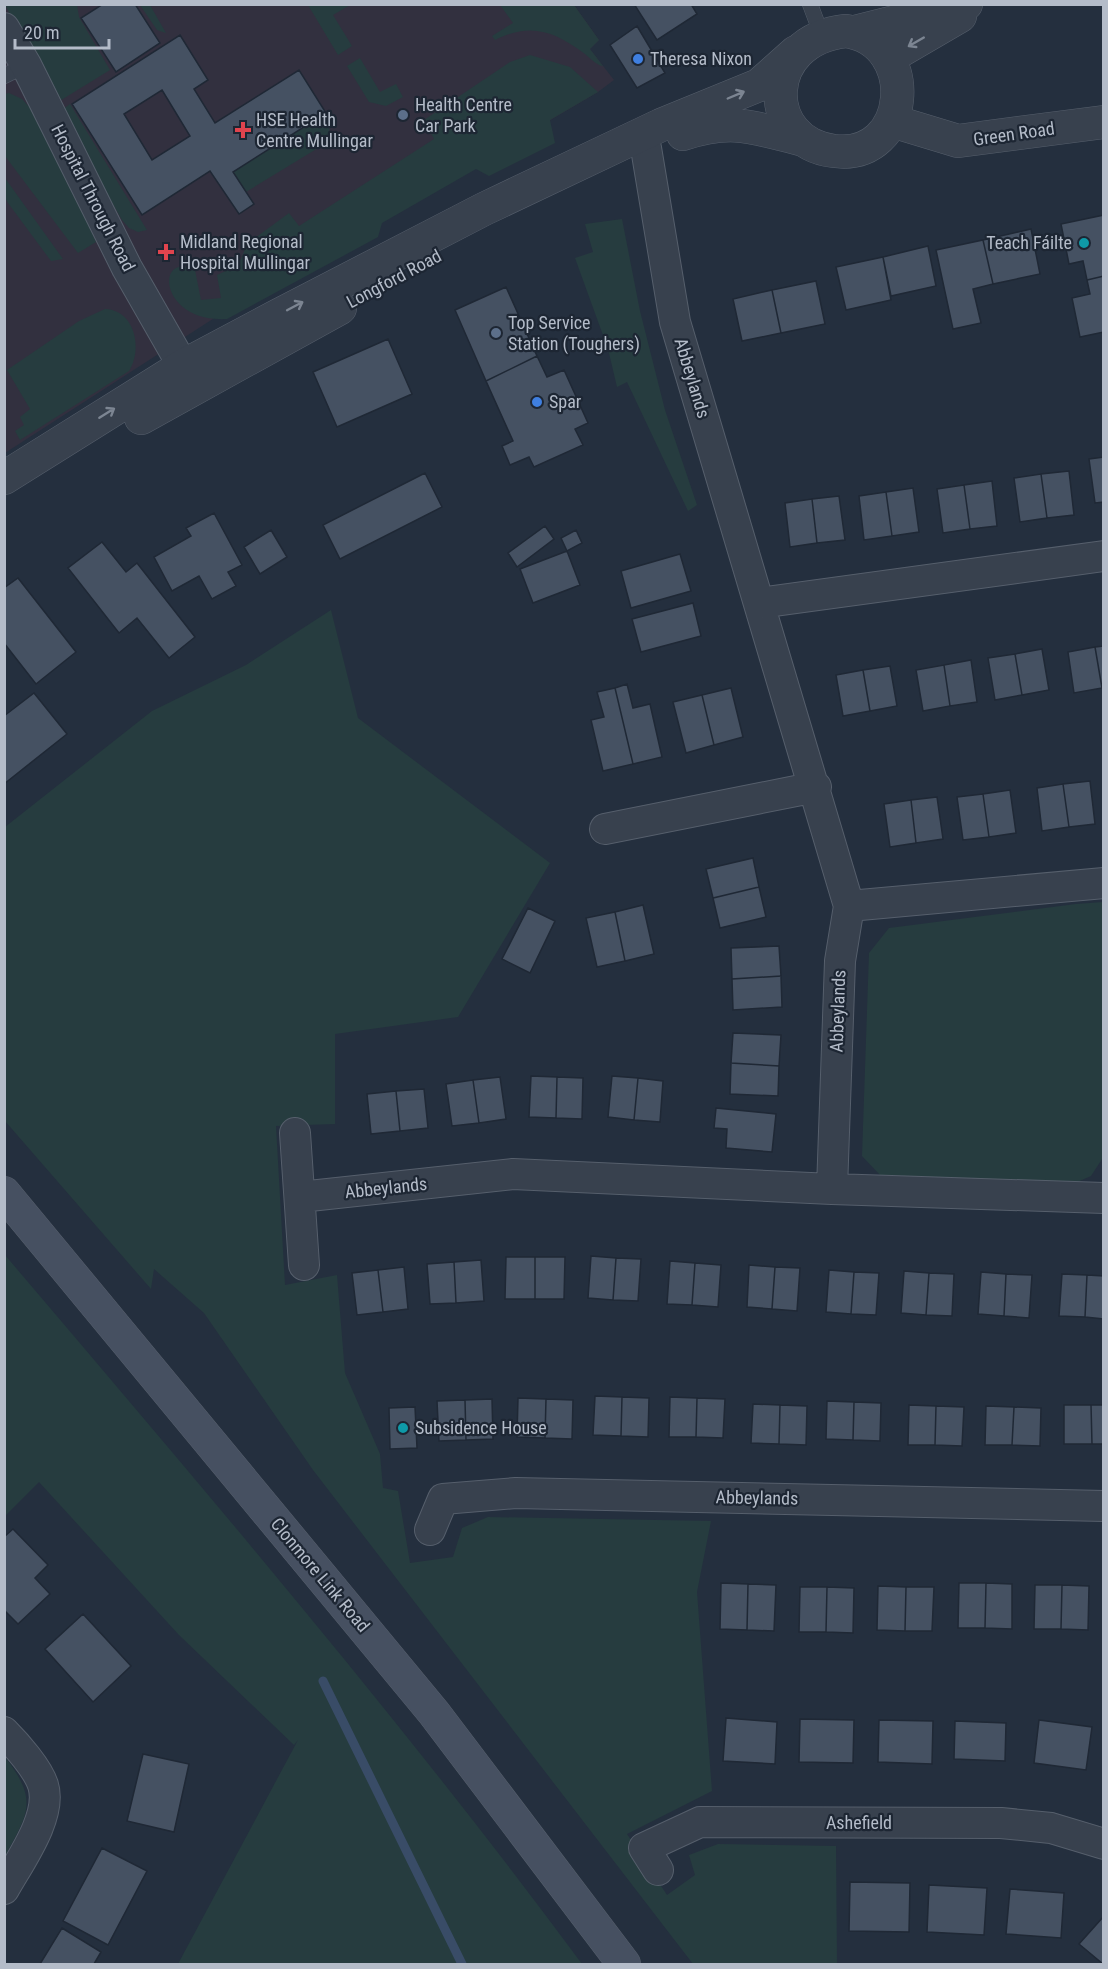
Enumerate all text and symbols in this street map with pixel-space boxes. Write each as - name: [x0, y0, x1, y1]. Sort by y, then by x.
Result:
- scale bar: [15, 12, 110, 50]
- text: 20 m: [24, 22, 59, 43]
- one-way arrow: [908, 36, 925, 48]
- place label: Theresa Nixon: [650, 48, 752, 69]
- marker: Theresa Nixon: [631, 52, 645, 66]
- one-way arrow: [726, 89, 744, 100]
- place label: Health Centre Car Park: [415, 94, 512, 136]
- marker: Health Centre Car Park: [396, 108, 410, 122]
- place label: HSE Health Centre Mullingar: [256, 109, 373, 151]
- street label: Green Road: [972, 117, 1056, 150]
- street label: Hospital Through Road: [47, 121, 140, 275]
- marker: HSE Health Centre Mullingar: [234, 121, 252, 139]
- place label: Midland Regional Hospital Mullingar: [180, 231, 311, 273]
- place label: Teach Fáilte: [986, 232, 1072, 253]
- marker: Teach Fáilte: [1077, 236, 1091, 250]
- marker: Midland Regional Hospital Mullingar: [157, 243, 175, 261]
- street label: Longford Road: [343, 245, 445, 312]
- one-way arrow: [286, 300, 303, 312]
- place label: Top Service Station (Toughers): [508, 312, 640, 355]
- marker: Top Service Station (Toughers): [489, 326, 503, 340]
- street label: Abbeylands: [670, 335, 715, 420]
- place label: Spar: [549, 391, 582, 412]
- marker: Spar: [530, 395, 544, 409]
- one-way arrow: [98, 406, 115, 418]
- street label: Abbeylands: [826, 969, 849, 1053]
- street label: Abbeylands: [344, 1173, 428, 1202]
- place label: Subsidence House: [415, 1417, 547, 1438]
- marker: Subsidence House: [396, 1421, 410, 1435]
- street label: Abbeylands: [716, 1486, 798, 1509]
- street label: Clonmore Link Road: [267, 1513, 374, 1636]
- street label: Ashefield: [826, 1812, 892, 1833]

